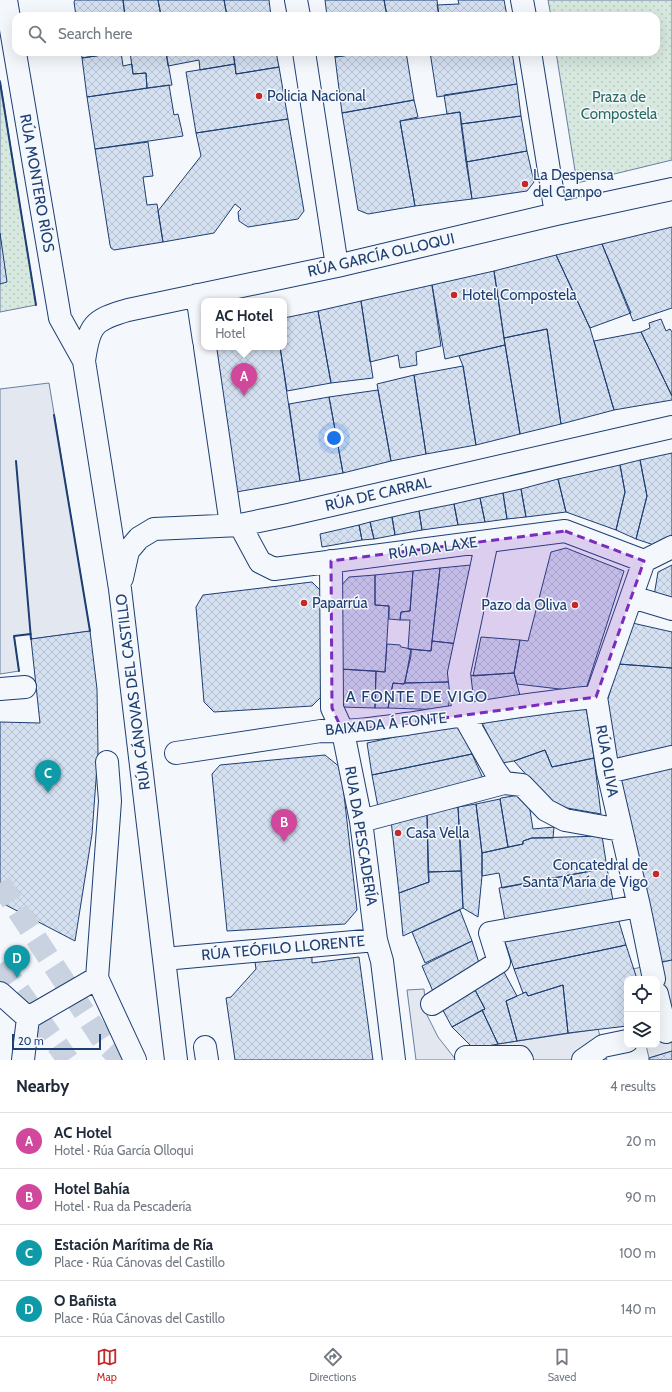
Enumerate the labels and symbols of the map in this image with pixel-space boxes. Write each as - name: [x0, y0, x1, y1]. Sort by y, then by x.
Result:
- place label: Policia Nacional: [267, 87, 366, 105]
- park label: Praza de Compostela: [581, 88, 658, 123]
- marker: Policia Nacional: [254, 91, 264, 101]
- street label: RÚA MONTERO RÍOS: [16, 112, 59, 254]
- place label: La Despensa del Campo: [533, 166, 614, 201]
- marker: La Despensa del Campo: [520, 179, 530, 189]
- street label: RÚA GARCÍA OLLOQUI: [306, 228, 456, 281]
- place label: Hotel Compostela: [462, 286, 578, 304]
- marker: Hotel Compostela: [449, 290, 459, 300]
- pin: A: [231, 363, 257, 396]
- your location: [324, 428, 344, 448]
- street label: RÚA DE CARRAL: [323, 472, 433, 515]
- street label: RÚA DA LAXE: [387, 532, 479, 563]
- street label: RÚA CÁNOVAS DEL CASTILLO: [111, 593, 154, 791]
- place label: Paparrúa: [312, 594, 368, 612]
- place label: Pazo da Oliva: [481, 596, 568, 614]
- marker: Paparrúa: [299, 598, 309, 608]
- marker: Pazo da Oliva: [570, 600, 580, 610]
- district label: A FONTE DE VIGO: [346, 687, 488, 706]
- street label: BAIXADA Á FONTE: [324, 708, 448, 739]
- street label: RÚA OLIVA: [592, 723, 623, 799]
- pin: C: [35, 760, 61, 793]
- street label: RUA DA PESCADERÍA: [341, 765, 382, 908]
- pin: B: [271, 809, 297, 842]
- place label: Casa Vella: [406, 824, 470, 842]
- marker: Casa Vella: [393, 828, 403, 838]
- place label: Concatedral de Santa María de Vigo: [522, 856, 648, 891]
- marker: Concatedral de Santa María de Vigo: [651, 869, 661, 879]
- street label: RÚA TEÓFILO LLORENTE: [200, 931, 366, 964]
- pin: D: [4, 945, 30, 978]
- scale bar: [12, 1032, 101, 1051]

